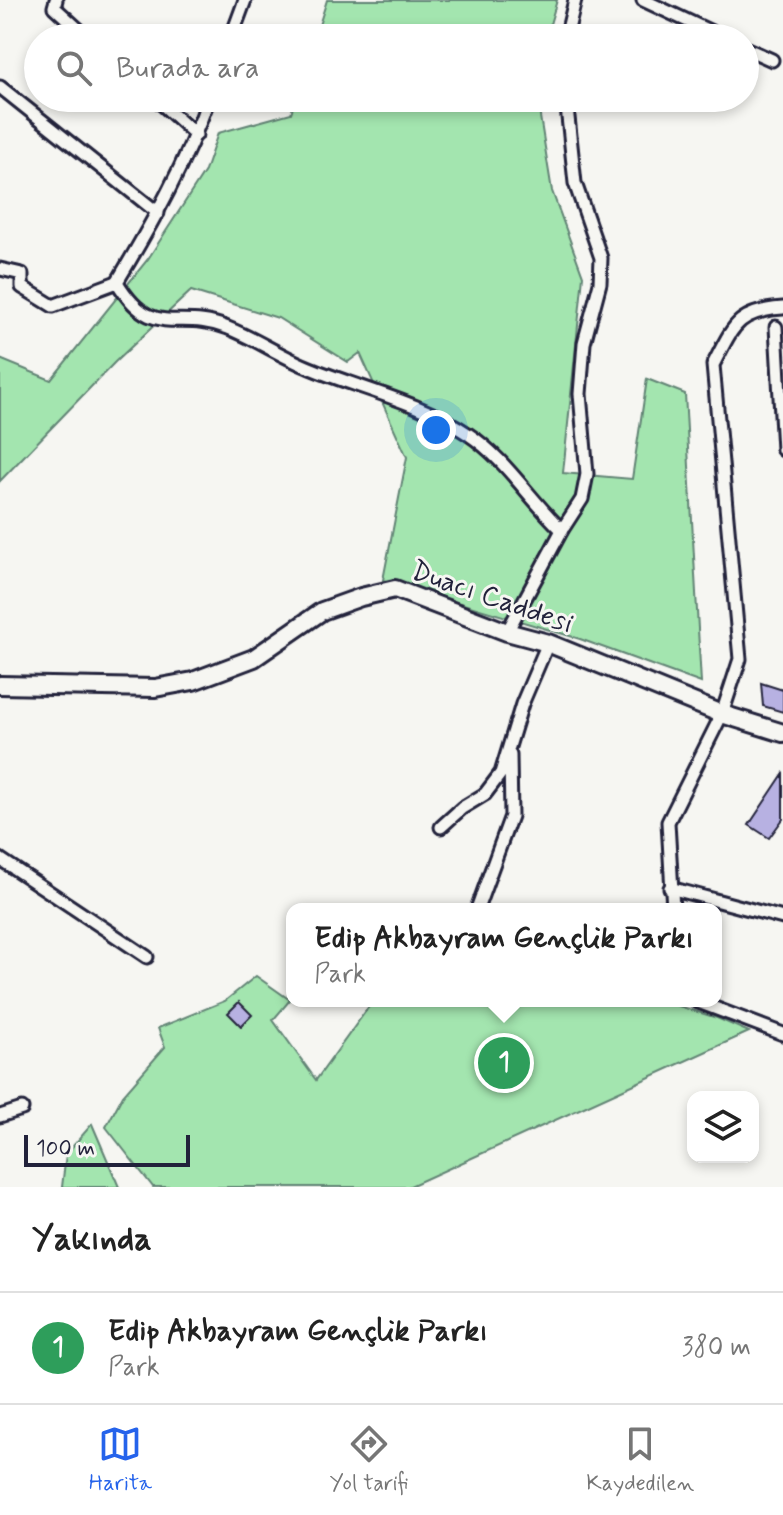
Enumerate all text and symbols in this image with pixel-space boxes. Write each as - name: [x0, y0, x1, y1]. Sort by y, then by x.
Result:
- search box: [24, 24, 759, 112]
- icon: search: [52, 46, 96, 90]
- text: Burada ara: [116, 49, 259, 88]
- your location: [416, 410, 456, 450]
- street label: Duacı Caddesi: [406, 553, 578, 643]
- popup: [286, 903, 722, 1007]
- text: Edip Akbayram Gençlik Parkı: [314, 919, 694, 958]
- text: Park: [314, 958, 366, 992]
- pin: 1: [478, 1033, 530, 1093]
- map controls: [687, 1091, 759, 1163]
- button: layers: [687, 1091, 759, 1163]
- scale bar: [24, 1131, 190, 1167]
- text: 100 m: [36, 1135, 95, 1163]
- text: Yakında: [32, 1217, 152, 1262]
- text: Edip Akbayram Gençlik Parkı: [108, 1312, 488, 1351]
- text: 1: [52, 1331, 64, 1365]
- text: 380 m: [682, 1331, 751, 1365]
- text: Park: [108, 1351, 160, 1385]
- tab: Harita: [89, 1422, 152, 1498]
- tab: Yol tarifi: [330, 1422, 408, 1498]
- tab: Kaydedilen: [586, 1422, 694, 1498]

